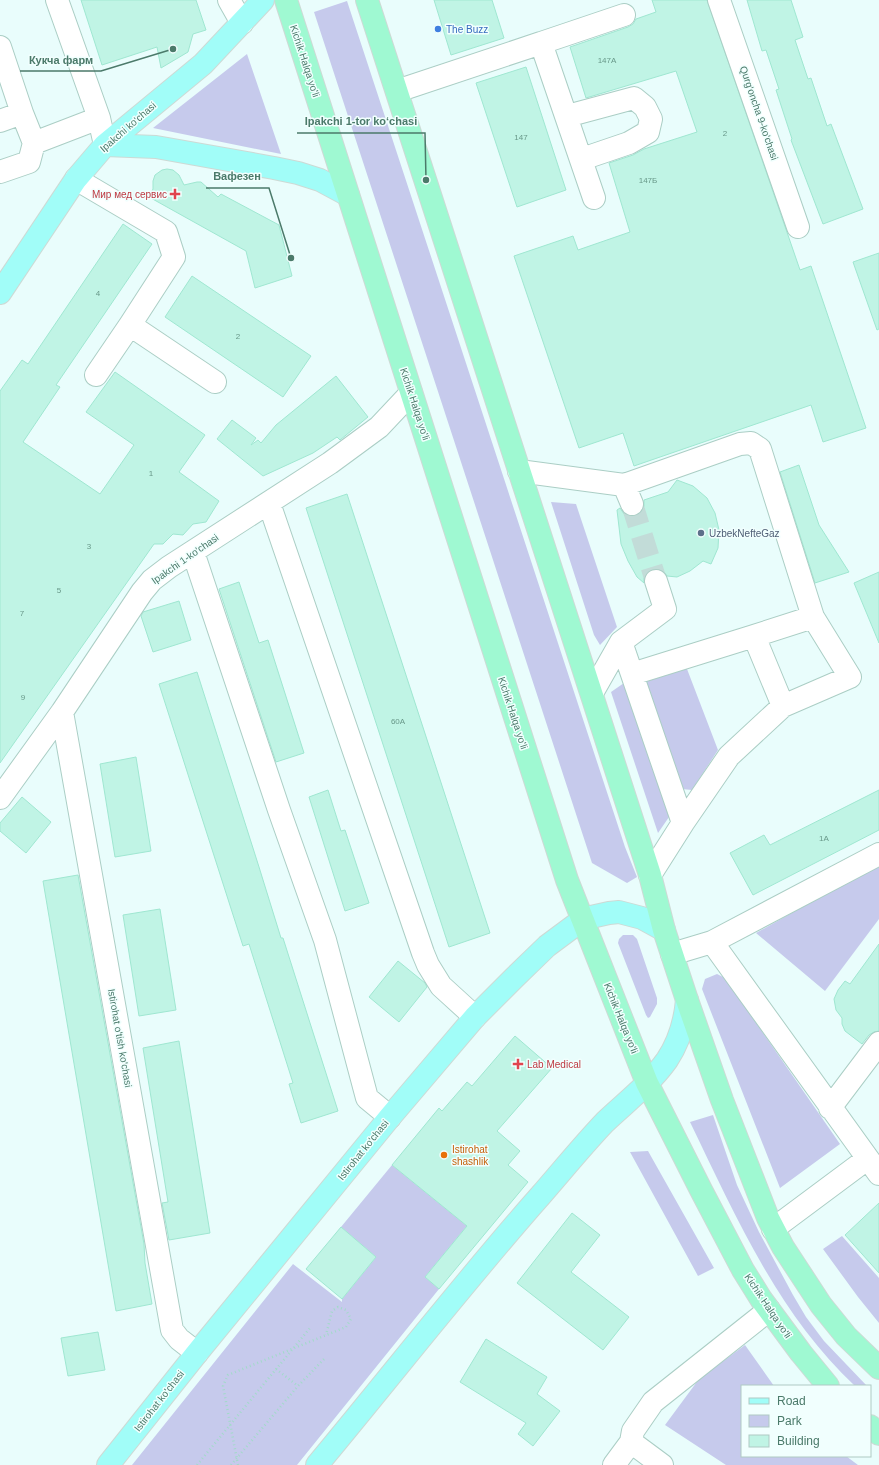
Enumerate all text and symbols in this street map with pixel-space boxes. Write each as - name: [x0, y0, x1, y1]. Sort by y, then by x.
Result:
- street label: Kichik Halqa yo'li: [288, 24, 322, 98]
- marker: The Buzz: [433, 24, 443, 34]
- place label: The Buzz: [446, 24, 488, 35]
- callout: Кукча фарм: [20, 48, 101, 71]
- text: Кукча фарм: [29, 54, 93, 66]
- house number: 147А: [598, 56, 617, 65]
- street label: Qurg'oncha 9-ko'chasi: [738, 64, 780, 162]
- street label: Ipakchi ko'chasi: [98, 100, 158, 154]
- callout: Ipakchi 1-tor koʻchasi: [297, 110, 425, 133]
- text: Ipakchi 1-tor koʻchasi: [305, 115, 417, 127]
- house number: 2: [723, 129, 728, 138]
- house number: 147: [514, 133, 528, 142]
- callout: Вафезен: [206, 165, 269, 188]
- text: Вафезен: [213, 170, 261, 182]
- house number: 147Б: [639, 176, 657, 185]
- place label: Мир мед сервис: [92, 189, 167, 200]
- marker: Мир мед сервис: [170, 189, 180, 199]
- house number: 4: [96, 289, 101, 298]
- house number: 2: [236, 332, 241, 341]
- street label: Kichik Halqa yo'li: [398, 367, 432, 441]
- house number: 1: [149, 469, 154, 478]
- marker: UzbekNefteGaz: [696, 528, 706, 538]
- place label: UzbekNefteGaz: [709, 528, 780, 539]
- street label: Ipakchi 1-ko'chasi: [149, 532, 221, 586]
- house number: 3: [87, 542, 92, 551]
- house number: 5: [57, 586, 62, 595]
- house number: 7: [20, 609, 25, 618]
- street label: Kichik Halqa yo'li: [496, 676, 530, 750]
- house number: 9: [21, 693, 26, 702]
- house number: 60А: [391, 717, 406, 726]
- house number: 1А: [819, 834, 830, 843]
- street label: Kichik Halqa yo'li: [602, 981, 640, 1055]
- street label: Istirohat o'tish ko'chasi: [106, 988, 134, 1088]
- marker: Lab Medical: [512, 1058, 524, 1070]
- place label: Lab Medical: [527, 1059, 581, 1070]
- street label: Istirohat ko'chasi: [335, 1118, 391, 1182]
- place label: Istirohat shashlik: [452, 1144, 489, 1167]
- marker: Istirohat shashlik: [439, 1150, 449, 1160]
- street label: Kichik Halqa yo'li: [742, 1272, 794, 1340]
- street label: Istirohat ko'chasi: [132, 1368, 186, 1434]
- legend: [741, 1385, 871, 1457]
- text: Road: [777, 1394, 806, 1408]
- text: Park: [777, 1414, 803, 1428]
- text: Building: [777, 1434, 820, 1448]

